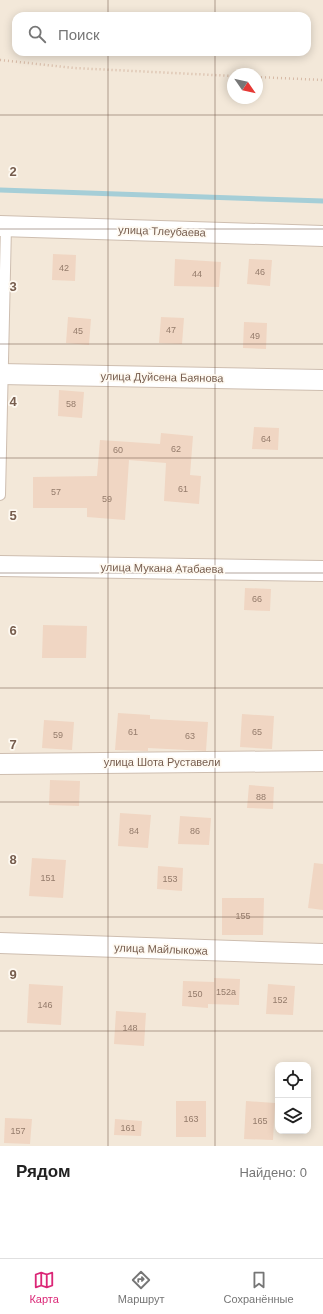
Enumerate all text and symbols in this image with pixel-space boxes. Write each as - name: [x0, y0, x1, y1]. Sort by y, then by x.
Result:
- search box: [12, 12, 311, 56]
- icon: search: [26, 23, 48, 45]
- text: Поиск: [58, 26, 100, 43]
- north arrow: [227, 68, 263, 104]
- text: 2: [9, 164, 17, 179]
- street label: улица Тлеубаева: [118, 223, 207, 239]
- house number: 42: [59, 263, 69, 273]
- house number: 46: [255, 267, 265, 277]
- house number: 44: [192, 269, 202, 279]
- text: 3: [9, 279, 17, 294]
- house number: 47: [166, 325, 176, 335]
- house number: 45: [73, 326, 83, 336]
- house number: 49: [250, 331, 260, 341]
- street label: улица Дуйсена Баянова: [100, 370, 224, 384]
- text: 4: [9, 394, 17, 409]
- house number: 58: [66, 399, 76, 409]
- house number: 64: [261, 434, 271, 444]
- house number: 62: [171, 444, 181, 454]
- house number: 60: [113, 445, 123, 455]
- house number: 61: [178, 484, 188, 494]
- house number: 57: [51, 487, 61, 497]
- house number: 59: [102, 494, 112, 504]
- text: 5: [9, 508, 17, 523]
- street label: улица Мукана Атабаева: [101, 561, 224, 575]
- house number: 66: [252, 594, 262, 604]
- text: 6: [9, 623, 17, 638]
- house number: 61: [128, 727, 138, 737]
- house number: 65: [252, 727, 262, 737]
- house number: 59: [53, 730, 63, 740]
- house number: 63: [185, 731, 195, 741]
- text: 7: [9, 737, 17, 752]
- street label: улица Шота Руставели: [104, 756, 220, 768]
- house number: 88: [256, 792, 266, 802]
- house number: 84: [129, 826, 139, 836]
- house number: 86: [190, 826, 200, 836]
- text: 8: [9, 852, 17, 867]
- house number: 151: [40, 873, 56, 883]
- house number: 153: [162, 874, 178, 884]
- house number: 155: [235, 911, 251, 921]
- street label: улица Майлыкожа: [114, 941, 209, 957]
- text: 9: [9, 967, 17, 982]
- house number: 152а: [216, 987, 236, 997]
- house number: 150: [187, 989, 203, 999]
- house number: 152: [272, 995, 288, 1005]
- house number: 146: [37, 1000, 53, 1010]
- house number: 148: [122, 1023, 138, 1033]
- map controls: [275, 1062, 311, 1134]
- button: locate: [275, 1062, 311, 1098]
- button: layers: [275, 1098, 311, 1134]
- house number: 163: [183, 1114, 199, 1124]
- house number: 165: [252, 1116, 268, 1126]
- house number: 161: [120, 1123, 136, 1133]
- house number: 157: [10, 1126, 26, 1136]
- text: Рядом: [16, 1162, 71, 1181]
- text: Найдено: 0: [239, 1165, 307, 1180]
- tab: Карта: [29, 1269, 59, 1305]
- tab: Маршрут: [118, 1269, 165, 1305]
- tab: Сохранённые: [224, 1269, 294, 1305]

